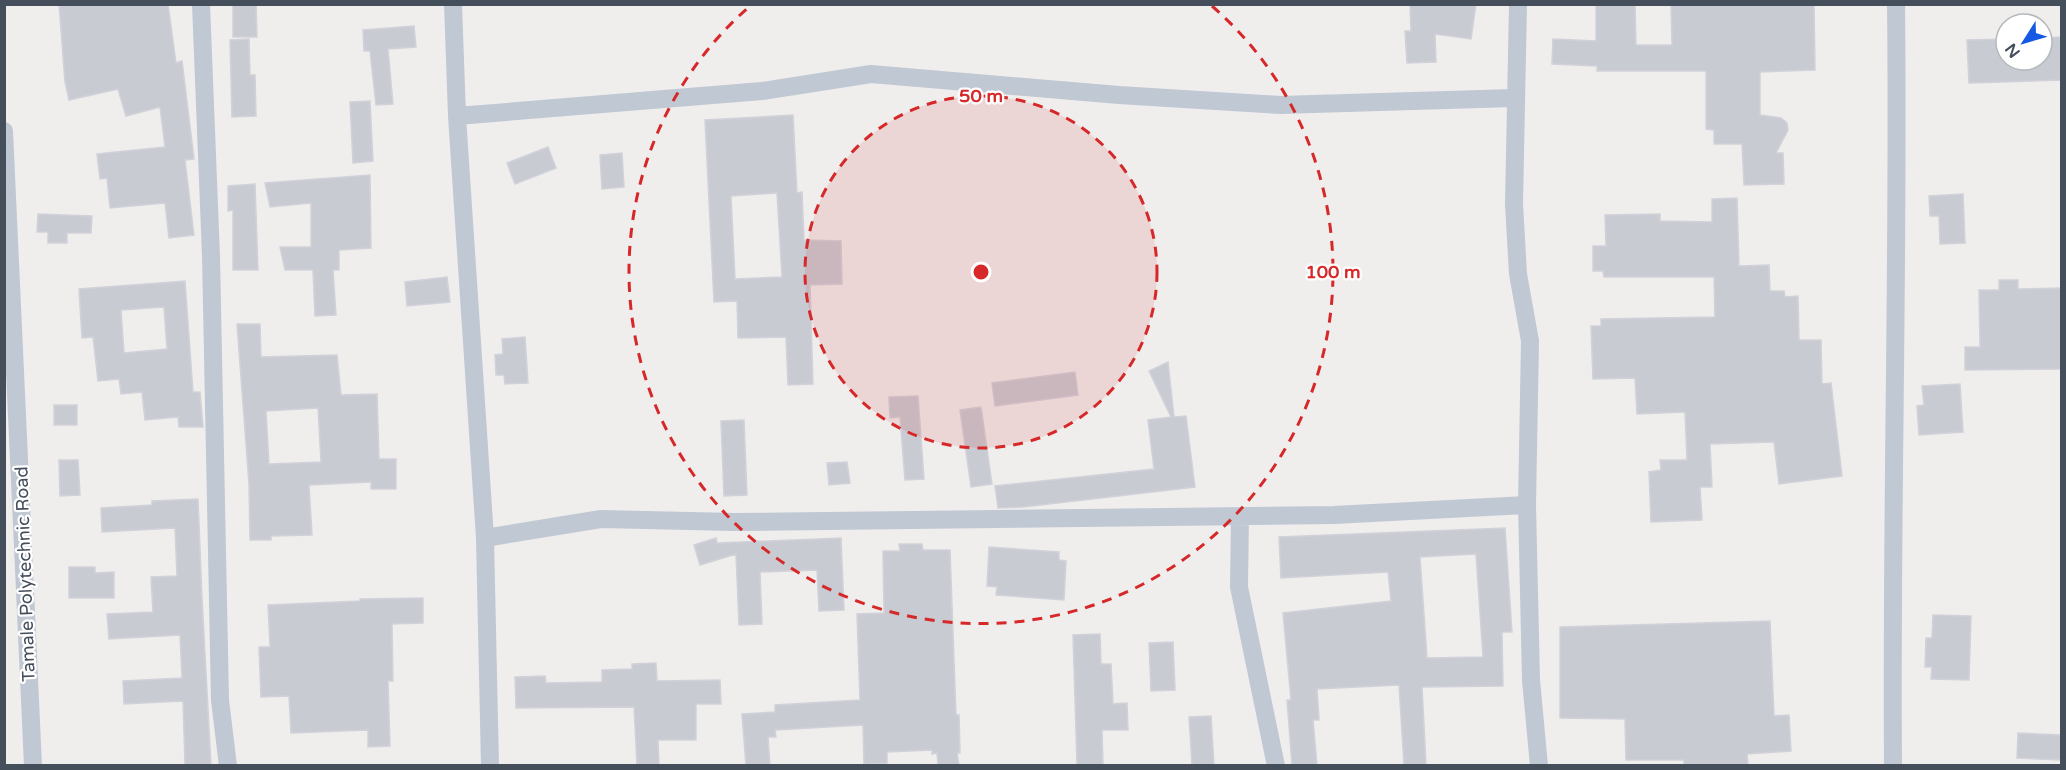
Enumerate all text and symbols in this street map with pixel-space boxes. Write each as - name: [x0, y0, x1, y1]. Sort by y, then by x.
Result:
- north arrow: [1994, 12, 2054, 72]
- text: N: [2001, 39, 2025, 62]
- text: 50 m: [959, 85, 1003, 107]
- text: 100 m: [1305, 261, 1361, 283]
- centre of rings: [971, 262, 991, 282]
- street label: Tamale Polytechnic Road: [10, 466, 40, 682]

